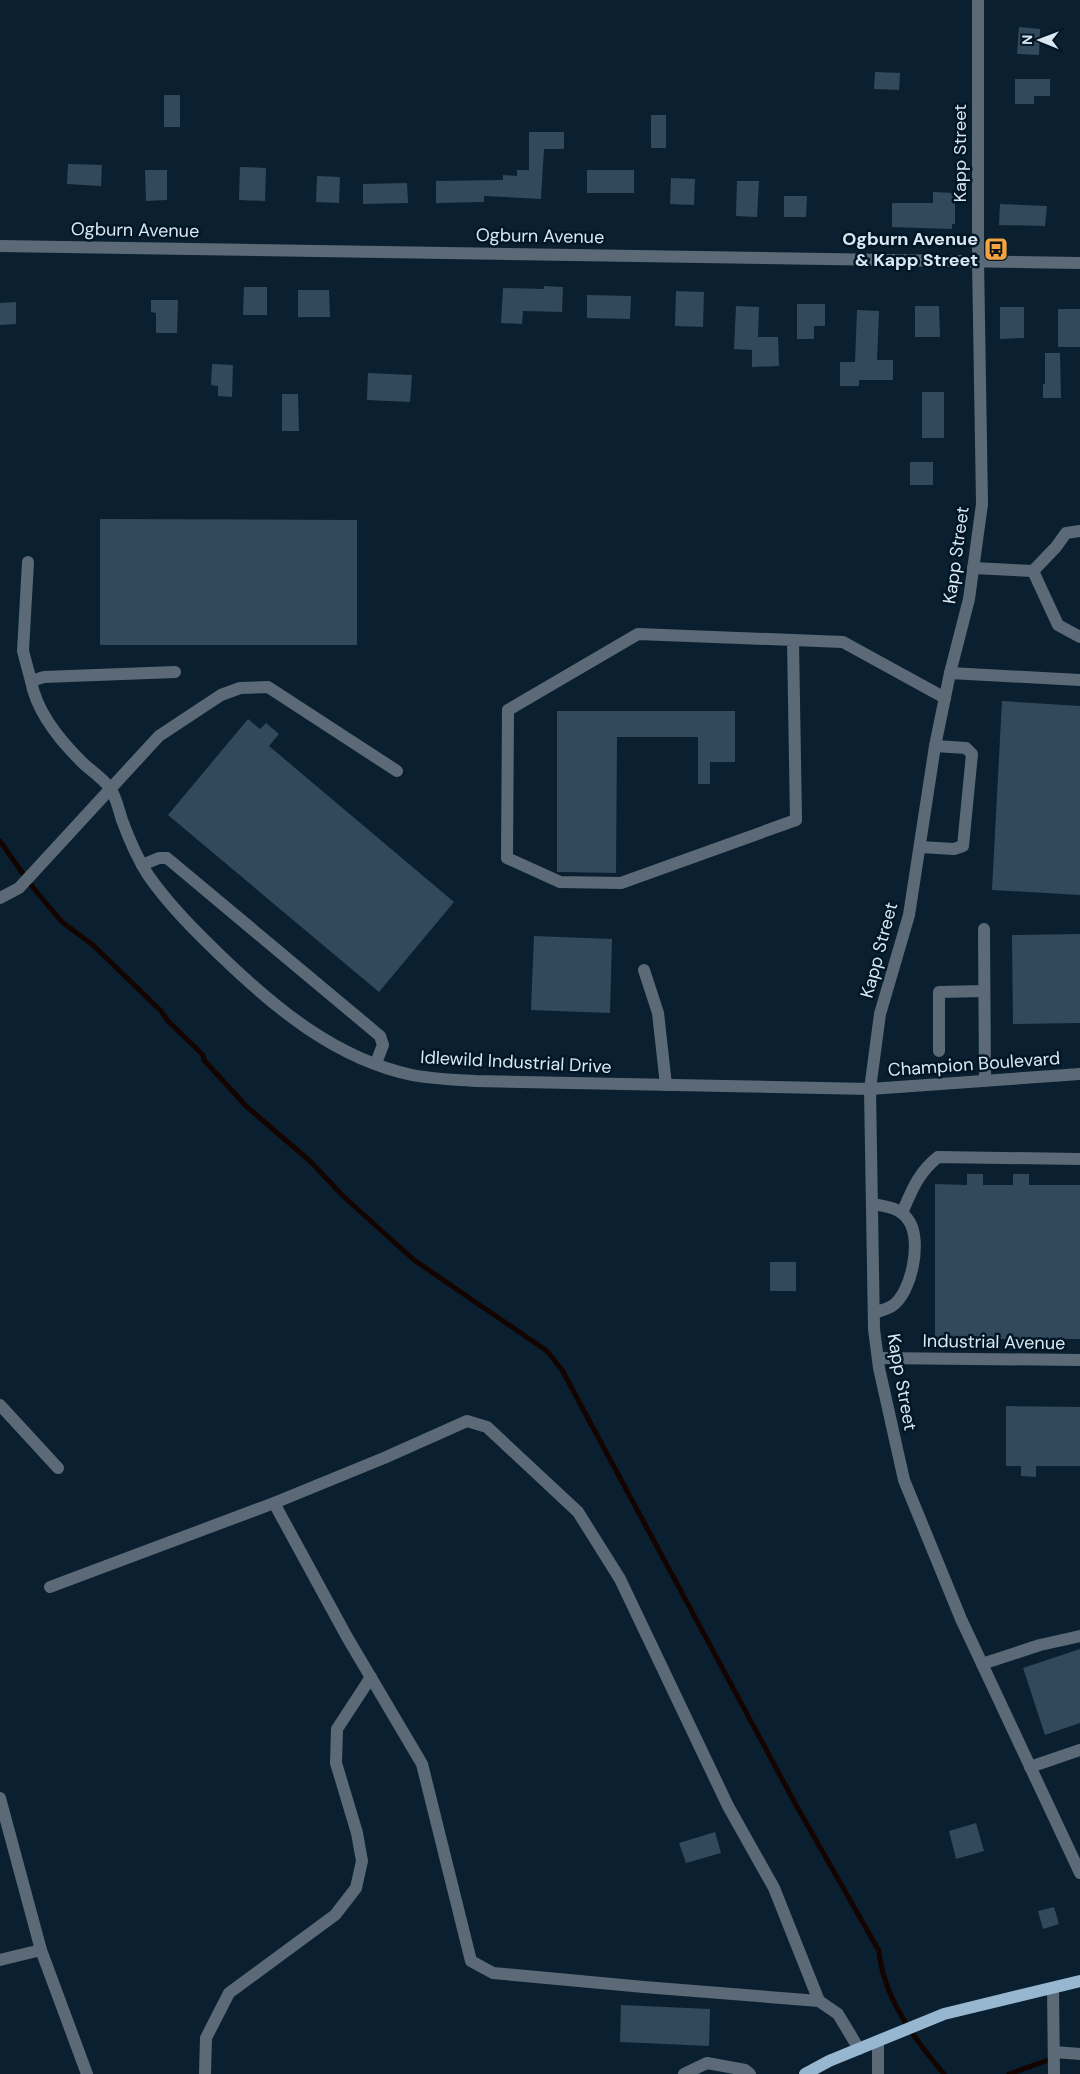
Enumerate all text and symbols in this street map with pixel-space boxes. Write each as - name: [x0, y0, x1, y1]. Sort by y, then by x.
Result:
- north arrow: [1015, 15, 1065, 65]
- text: N: [1018, 35, 1036, 45]
- street label: Kapp Street: [948, 104, 972, 202]
- street label: Ogburn Avenue: [71, 217, 199, 243]
- street label: Ogburn Avenue: [476, 223, 604, 249]
- place label: Ogburn Avenue & Kapp Street: [842, 227, 978, 272]
- bus stop icon: Ogburn Avenue & Kapp Street: [983, 236, 1009, 262]
- street label: Kapp Street: [937, 505, 975, 605]
- street label: Kapp Street: [855, 899, 903, 1001]
- street label: Idlewild Industrial Drive: [420, 1045, 612, 1079]
- street label: Champion Boulevard: [887, 1046, 1061, 1082]
- street label: Industrial Avenue: [923, 1329, 1065, 1355]
- street label: Kapp Street: [882, 1332, 922, 1432]

